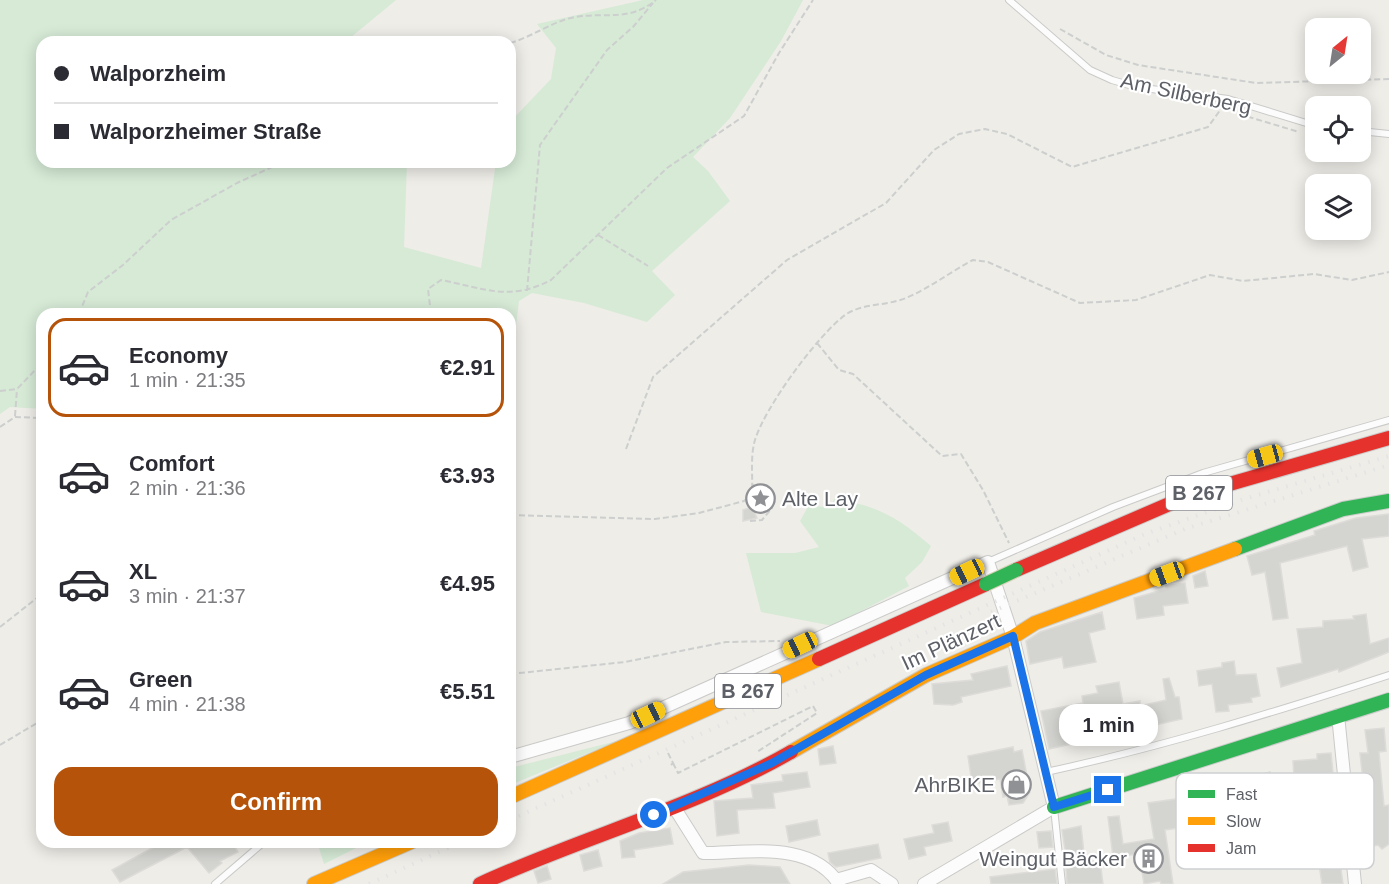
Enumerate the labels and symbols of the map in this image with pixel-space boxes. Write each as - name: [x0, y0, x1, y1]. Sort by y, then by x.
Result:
- north arrow: [1305, 18, 1371, 84]
- street label: Am Silberberg: [1119, 68, 1254, 119]
- car: [1245, 442, 1285, 470]
- road number: B 267: [1166, 476, 1232, 510]
- place icon: Alte Lay: [745, 483, 777, 515]
- place label: Alte Lay: [782, 487, 858, 510]
- car: [947, 556, 987, 588]
- car: [1147, 559, 1187, 589]
- street label: Im Plänzert: [898, 609, 1004, 674]
- car: [780, 629, 820, 661]
- road number: B 267: [715, 674, 781, 708]
- car: [628, 699, 668, 731]
- callout: 1 min: [1058, 703, 1158, 745]
- shop icon: AhrBIKE: [1000, 769, 1032, 801]
- place label: AhrBIKE: [914, 773, 995, 796]
- legend: [1176, 773, 1374, 869]
- route end: [1094, 776, 1121, 803]
- text: Fast: [1226, 786, 1258, 803]
- route start: [640, 801, 667, 828]
- text: Slow: [1226, 813, 1261, 830]
- text: Jam: [1226, 840, 1256, 857]
- building icon: Weingut Bäcker: [1132, 843, 1164, 875]
- place label: Weingut Bäcker: [979, 847, 1127, 870]

